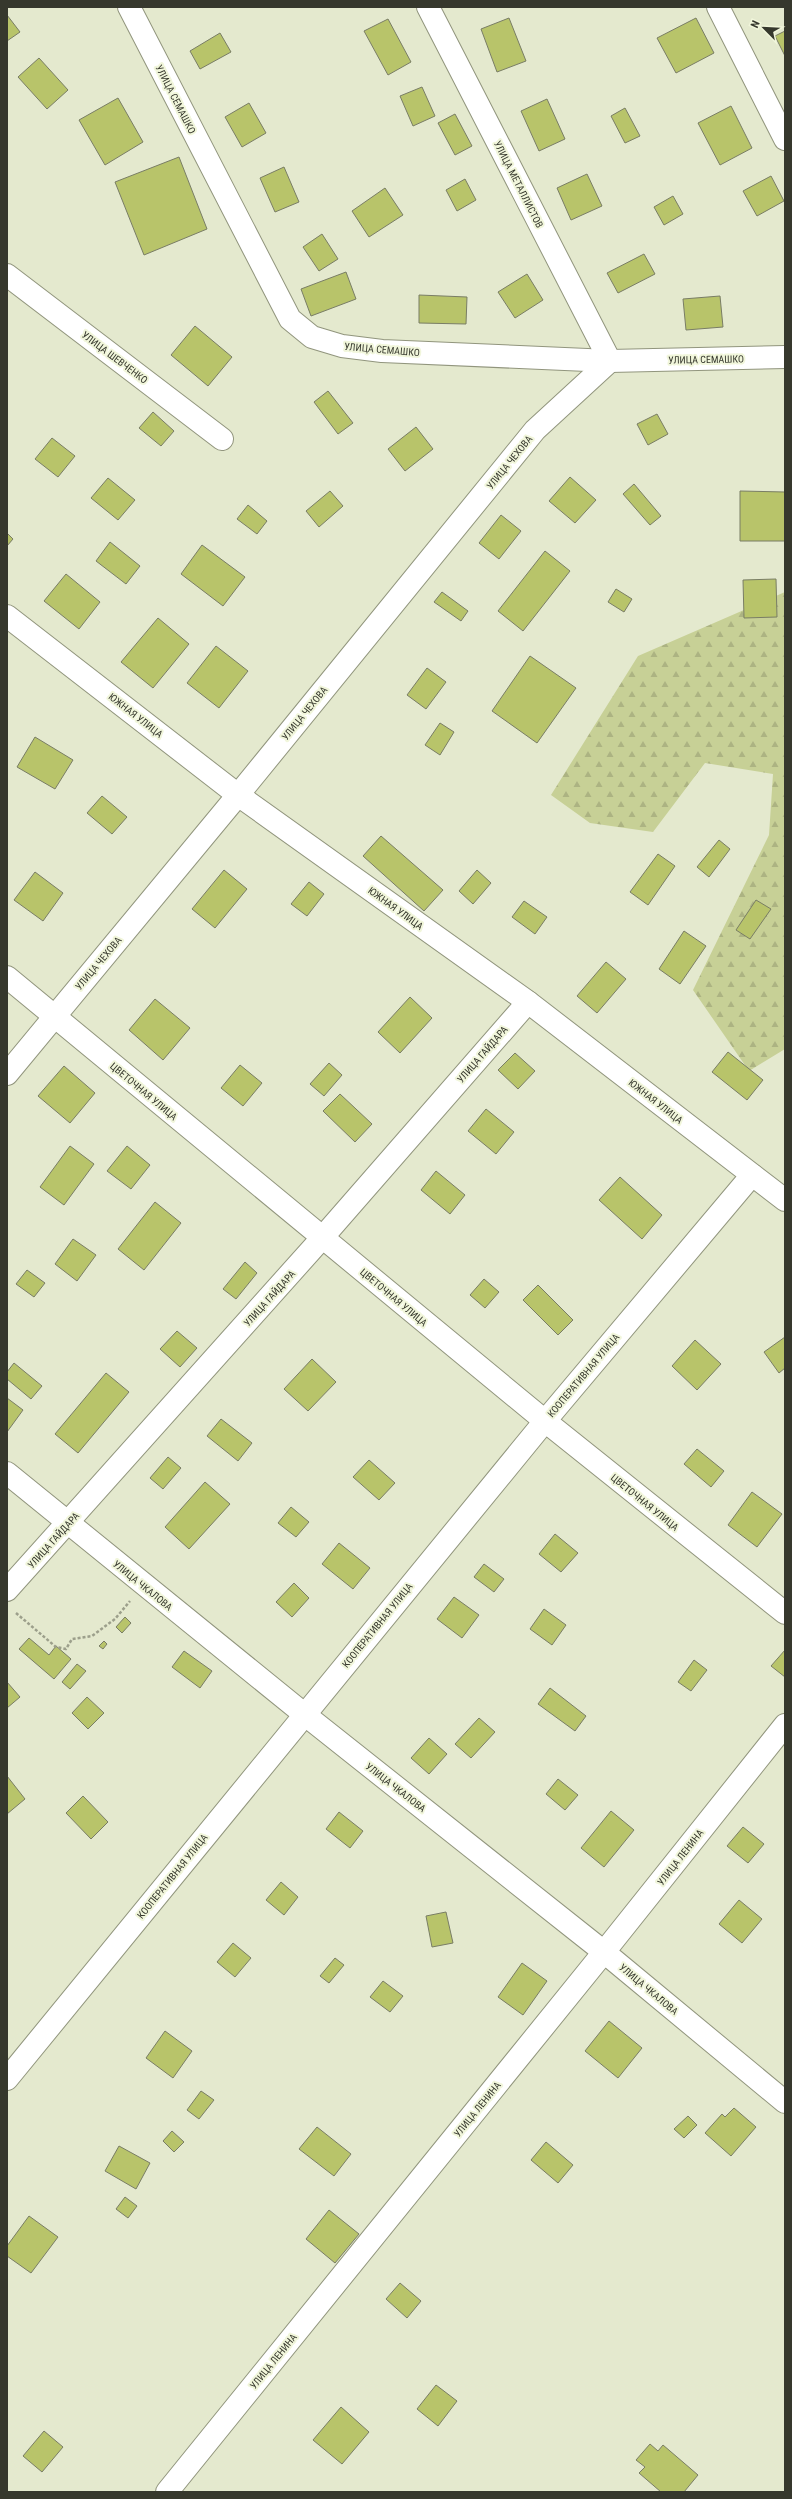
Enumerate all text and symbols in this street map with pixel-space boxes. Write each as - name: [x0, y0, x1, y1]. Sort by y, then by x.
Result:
- north arrow: [744, 8, 784, 48]
- text: N: [748, 18, 763, 30]
- street label: УЛИЦА СЕМАШКО: [153, 63, 198, 135]
- street label: УЛИЦА МЕТАЛЛИСТОВ: [492, 139, 545, 230]
- street label: УЛИЦА ШЕВЧЕНКО: [80, 329, 150, 386]
- street label: УЛИЦА СЕМАШКО: [344, 341, 420, 358]
- street label: УЛИЦА СЕМАШКО: [668, 353, 744, 366]
- street label: УЛИЦА ЧЕХОВА: [484, 433, 534, 491]
- street label: УЛИЦА ЧЕХОВА: [279, 684, 329, 742]
- street label: ЮЖНАЯ УЛИЦА: [107, 691, 165, 740]
- street label: ЮЖНАЯ УЛИЦА: [366, 885, 426, 932]
- street label: УЛИЦА ЧЕХОВА: [73, 934, 124, 992]
- street label: УЛИЦА ГАЙДАРА: [454, 1023, 510, 1085]
- street label: ЦВЕТОЧНАЯ УЛИЦА: [108, 1060, 179, 1123]
- street label: ЮЖНАЯ УЛИЦА: [627, 1077, 685, 1126]
- street label: ЦВЕТОЧНАЯ УЛИЦА: [358, 1266, 429, 1329]
- street label: УЛИЦА ГАЙДАРА: [241, 1267, 297, 1328]
- street label: КООПЕРАТИВНАЯ УЛИЦА: [545, 1331, 622, 1419]
- street label: ЦВЕТОЧНАЯ УЛИЦА: [609, 1472, 681, 1533]
- street label: УЛИЦА ГАЙДАРА: [25, 1509, 81, 1570]
- street label: УЛИЦА ЧКАЛОВА: [111, 1558, 175, 1613]
- street label: КООПЕРАТИВНАЯ УЛИЦА: [340, 1581, 415, 1670]
- street label: УЛИЦА ЧКАЛОВА: [364, 1761, 428, 1814]
- street label: УЛИЦА ЛЕНИНА: [655, 1827, 706, 1887]
- street label: КООПЕРАТИВНАЯ УЛИЦА: [135, 1832, 210, 1921]
- street label: УЛИЦА ЧКАЛОВА: [617, 1962, 680, 2017]
- street label: УЛИЦА ЛЕНИНА: [452, 2079, 503, 2139]
- street label: УЛИЦА ЛЕНИНА: [248, 2331, 299, 2391]

